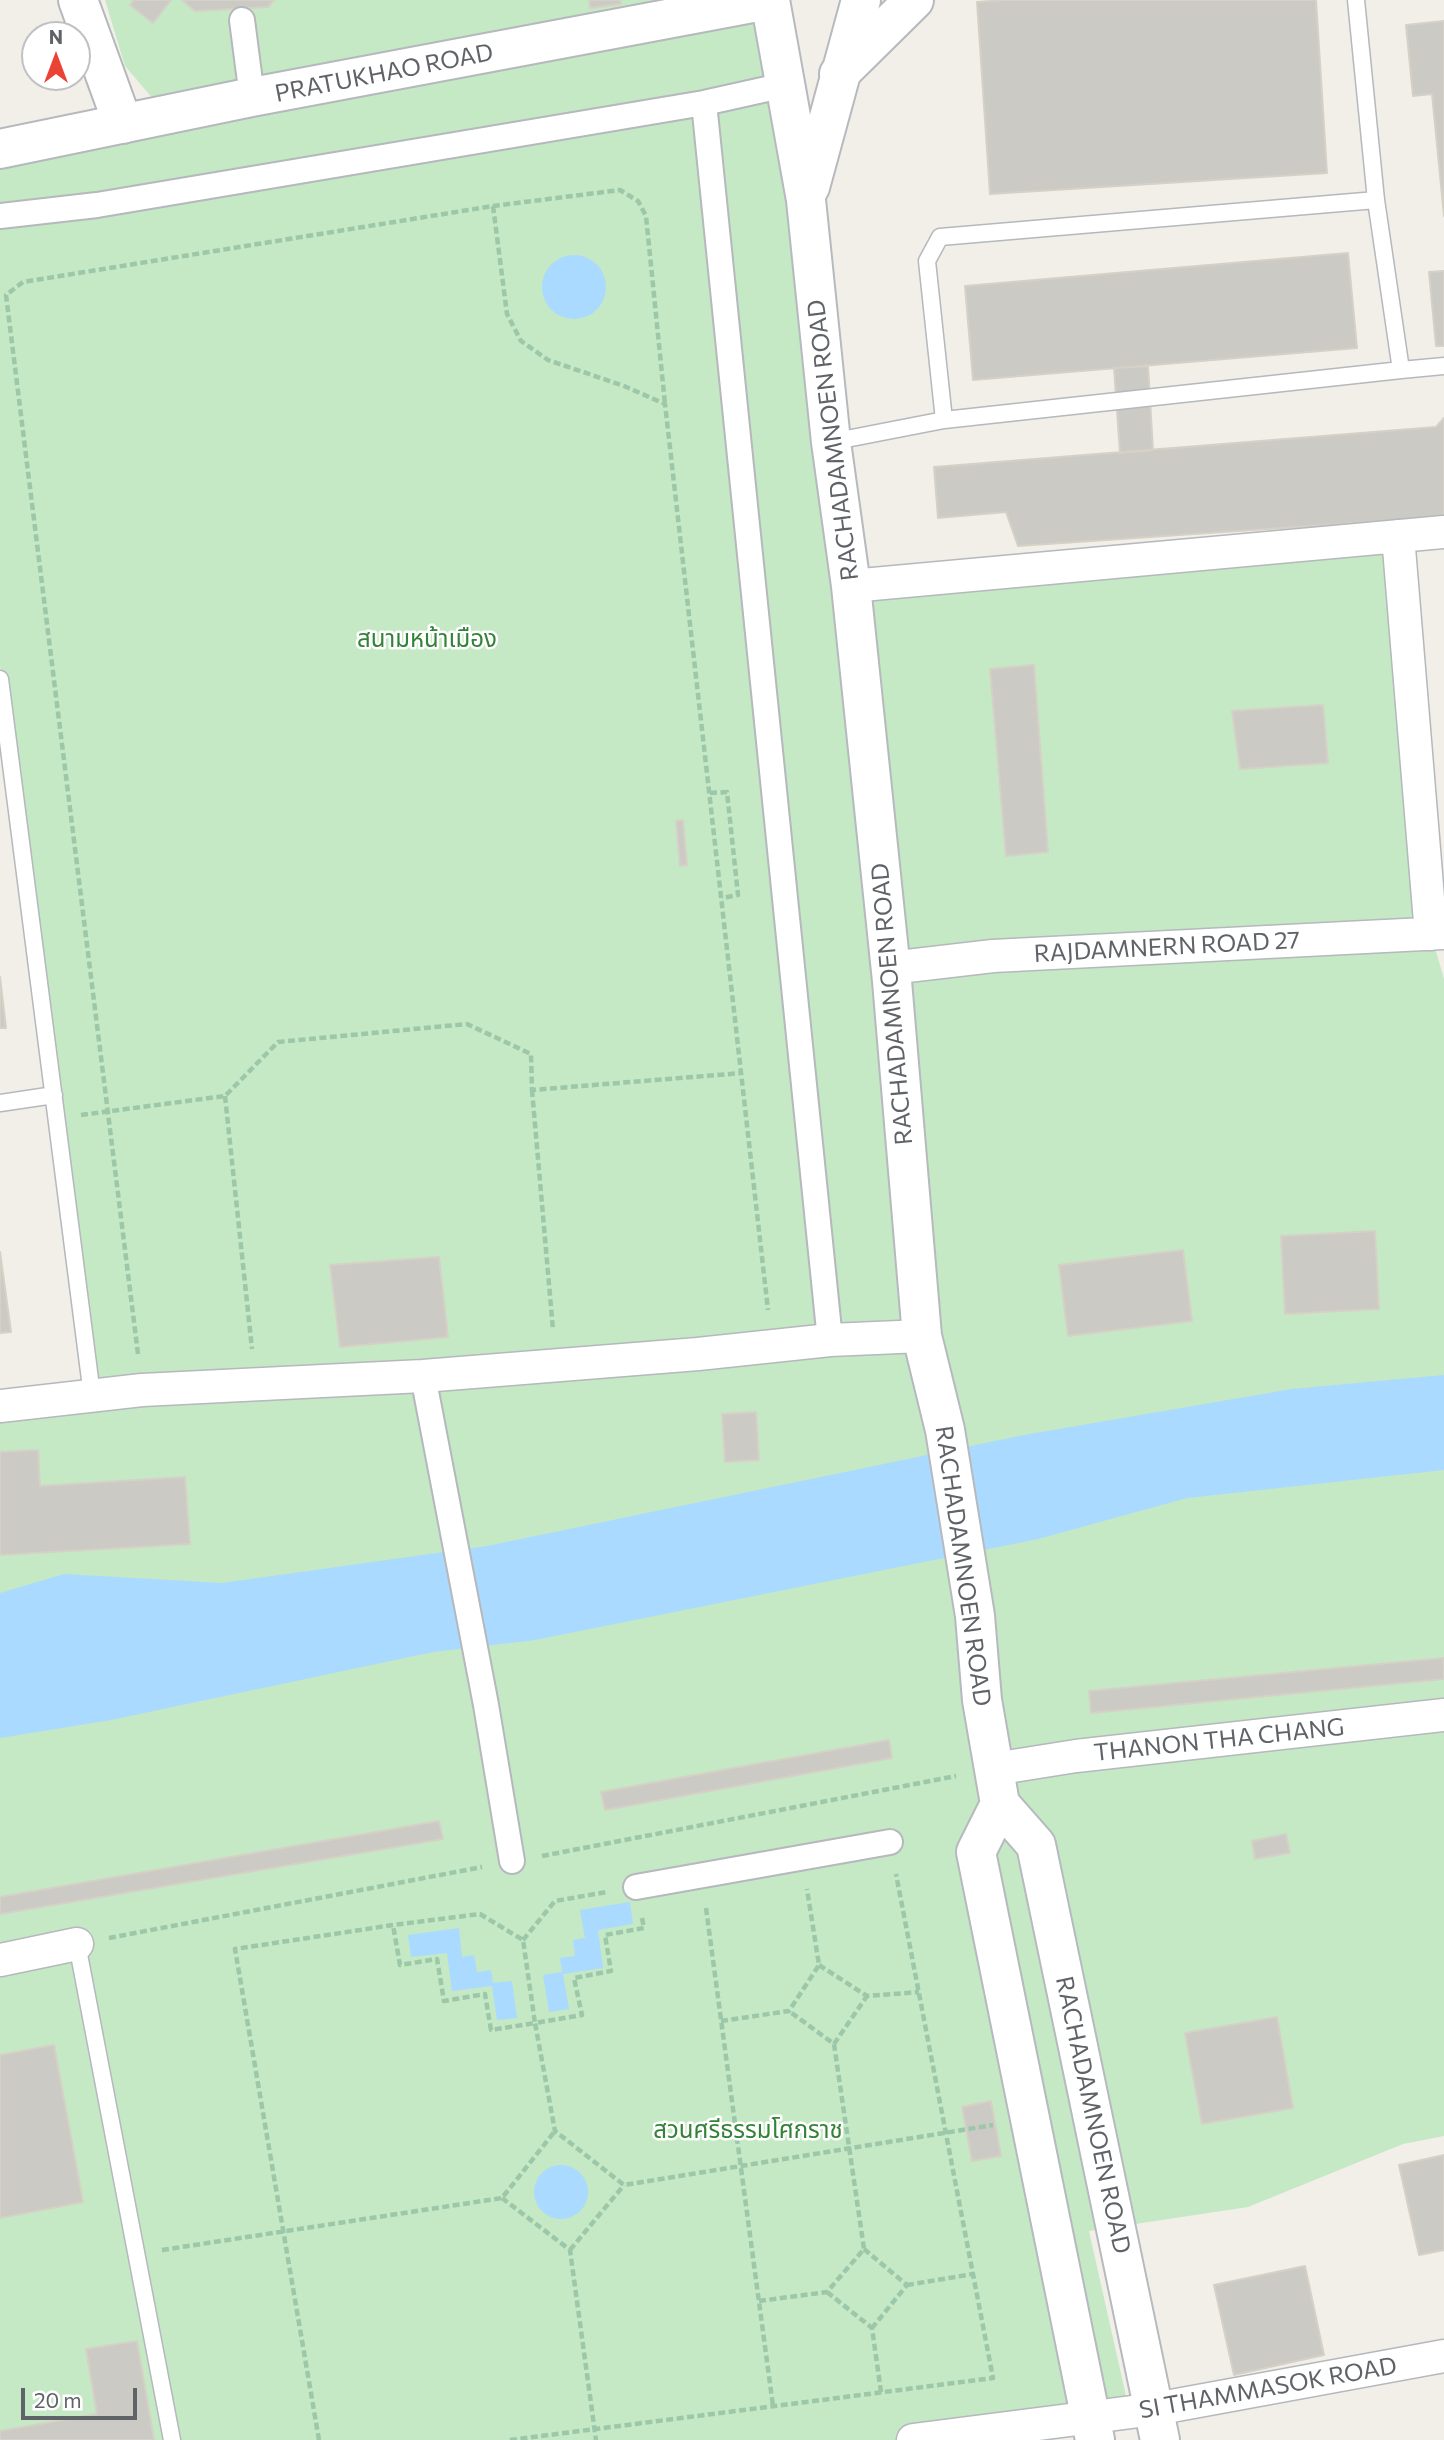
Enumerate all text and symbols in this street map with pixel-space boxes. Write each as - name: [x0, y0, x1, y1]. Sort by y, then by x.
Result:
- north arrow: [21, 21, 91, 91]
- text: N: [49, 25, 63, 48]
- street label: PRATUKHAO ROAD: [273, 38, 495, 108]
- street label: RACHADAMNOEN ROAD: [801, 298, 865, 582]
- park label: สนามหน้าเมือง: [357, 625, 497, 653]
- street label: RACHADAMNOEN ROAD: [865, 862, 919, 1146]
- street label: RAJDAMNERN ROAD 27: [1033, 926, 1301, 968]
- street label: RACHADAMNOEN ROAD: [929, 1424, 997, 1708]
- street label: THANON THA CHANG: [1092, 1713, 1346, 1767]
- street label: RACHADAMNOEN ROAD: [1050, 1974, 1136, 2256]
- park label: สวนศรีธรรมโศกราช: [653, 2116, 843, 2144]
- street label: SI THAMMASOK ROAD: [1137, 2351, 1399, 2425]
- scale bar: [24, 2374, 140, 2418]
- text: 20 m: [34, 2387, 82, 2412]

